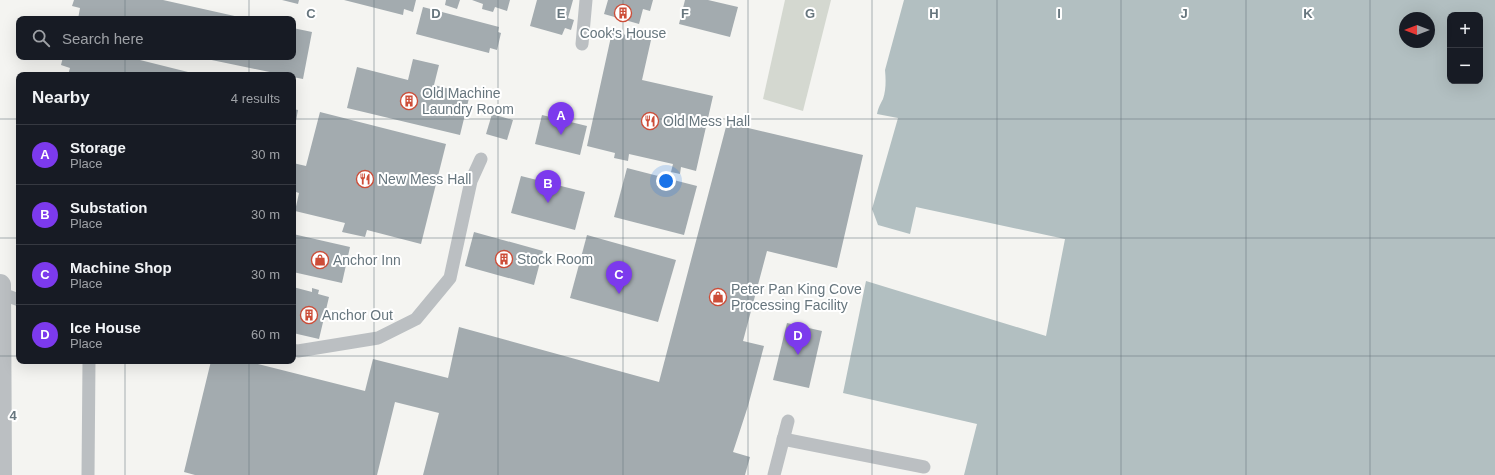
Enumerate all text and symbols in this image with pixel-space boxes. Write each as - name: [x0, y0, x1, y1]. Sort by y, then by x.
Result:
- building icon: Cook's House: [613, 3, 633, 23]
- text: C: [306, 6, 316, 21]
- text: D: [431, 6, 441, 21]
- text: E: [557, 6, 566, 21]
- text: F: [681, 6, 689, 21]
- text: G: [805, 6, 815, 21]
- text: H: [929, 6, 939, 21]
- text: I: [1057, 6, 1061, 21]
- text: J: [1180, 6, 1188, 21]
- text: K: [1303, 6, 1313, 21]
- north arrow: [1399, 12, 1435, 48]
- map controls: [1447, 12, 1483, 84]
- button: +: [1447, 12, 1483, 48]
- search box: [16, 16, 296, 60]
- place label: Cook's House: [580, 25, 667, 41]
- icon: search: [30, 27, 52, 49]
- text: Search here: [62, 30, 144, 47]
- button: −: [1447, 48, 1483, 84]
- place label: Old Machine Laundry Room: [422, 85, 514, 117]
- text: Nearby: [32, 88, 90, 107]
- text: 4 results: [231, 91, 280, 106]
- building icon: Old Machine Laundry Room: [399, 91, 419, 111]
- pin: A: [548, 102, 574, 135]
- restaurant icon: Old Mess Hall: [640, 111, 660, 131]
- place label: Old Mess Hall: [663, 113, 750, 129]
- text: Storage: [70, 139, 126, 156]
- text: A: [40, 147, 50, 162]
- text: 30 m: [251, 147, 280, 162]
- text: Place: [70, 156, 103, 171]
- restaurant icon: New Mess Hall: [355, 169, 375, 189]
- pin: B: [535, 170, 561, 203]
- place label: New Mess Hall: [378, 171, 471, 187]
- your location: [656, 171, 676, 191]
- text: Substation: [70, 199, 148, 216]
- text: B: [40, 207, 50, 222]
- text: 30 m: [251, 207, 280, 222]
- text: Place: [70, 216, 103, 231]
- building icon: Stock Room: [494, 249, 514, 269]
- shop icon: Anchor Inn: [310, 250, 330, 270]
- place label: Stock Room: [517, 251, 593, 267]
- place label: Anchor Inn: [333, 252, 401, 268]
- text: Machine Shop: [70, 259, 172, 276]
- pin: C: [606, 261, 632, 294]
- text: C: [40, 267, 50, 282]
- text: 30 m: [251, 267, 280, 282]
- text: Place: [70, 276, 103, 291]
- place label: Peter Pan King Cove Processing Facility: [731, 281, 862, 313]
- shop icon: Peter Pan King Cove Processing Facility: [708, 287, 728, 307]
- building icon: Anchor Out: [299, 305, 319, 325]
- place label: Anchor Out: [322, 307, 393, 323]
- text: Ice House: [70, 319, 141, 336]
- pin: D: [785, 322, 811, 355]
- text: D: [40, 327, 50, 342]
- text: 60 m: [251, 327, 280, 342]
- text: Place: [70, 336, 103, 351]
- text: 4: [9, 408, 17, 423]

